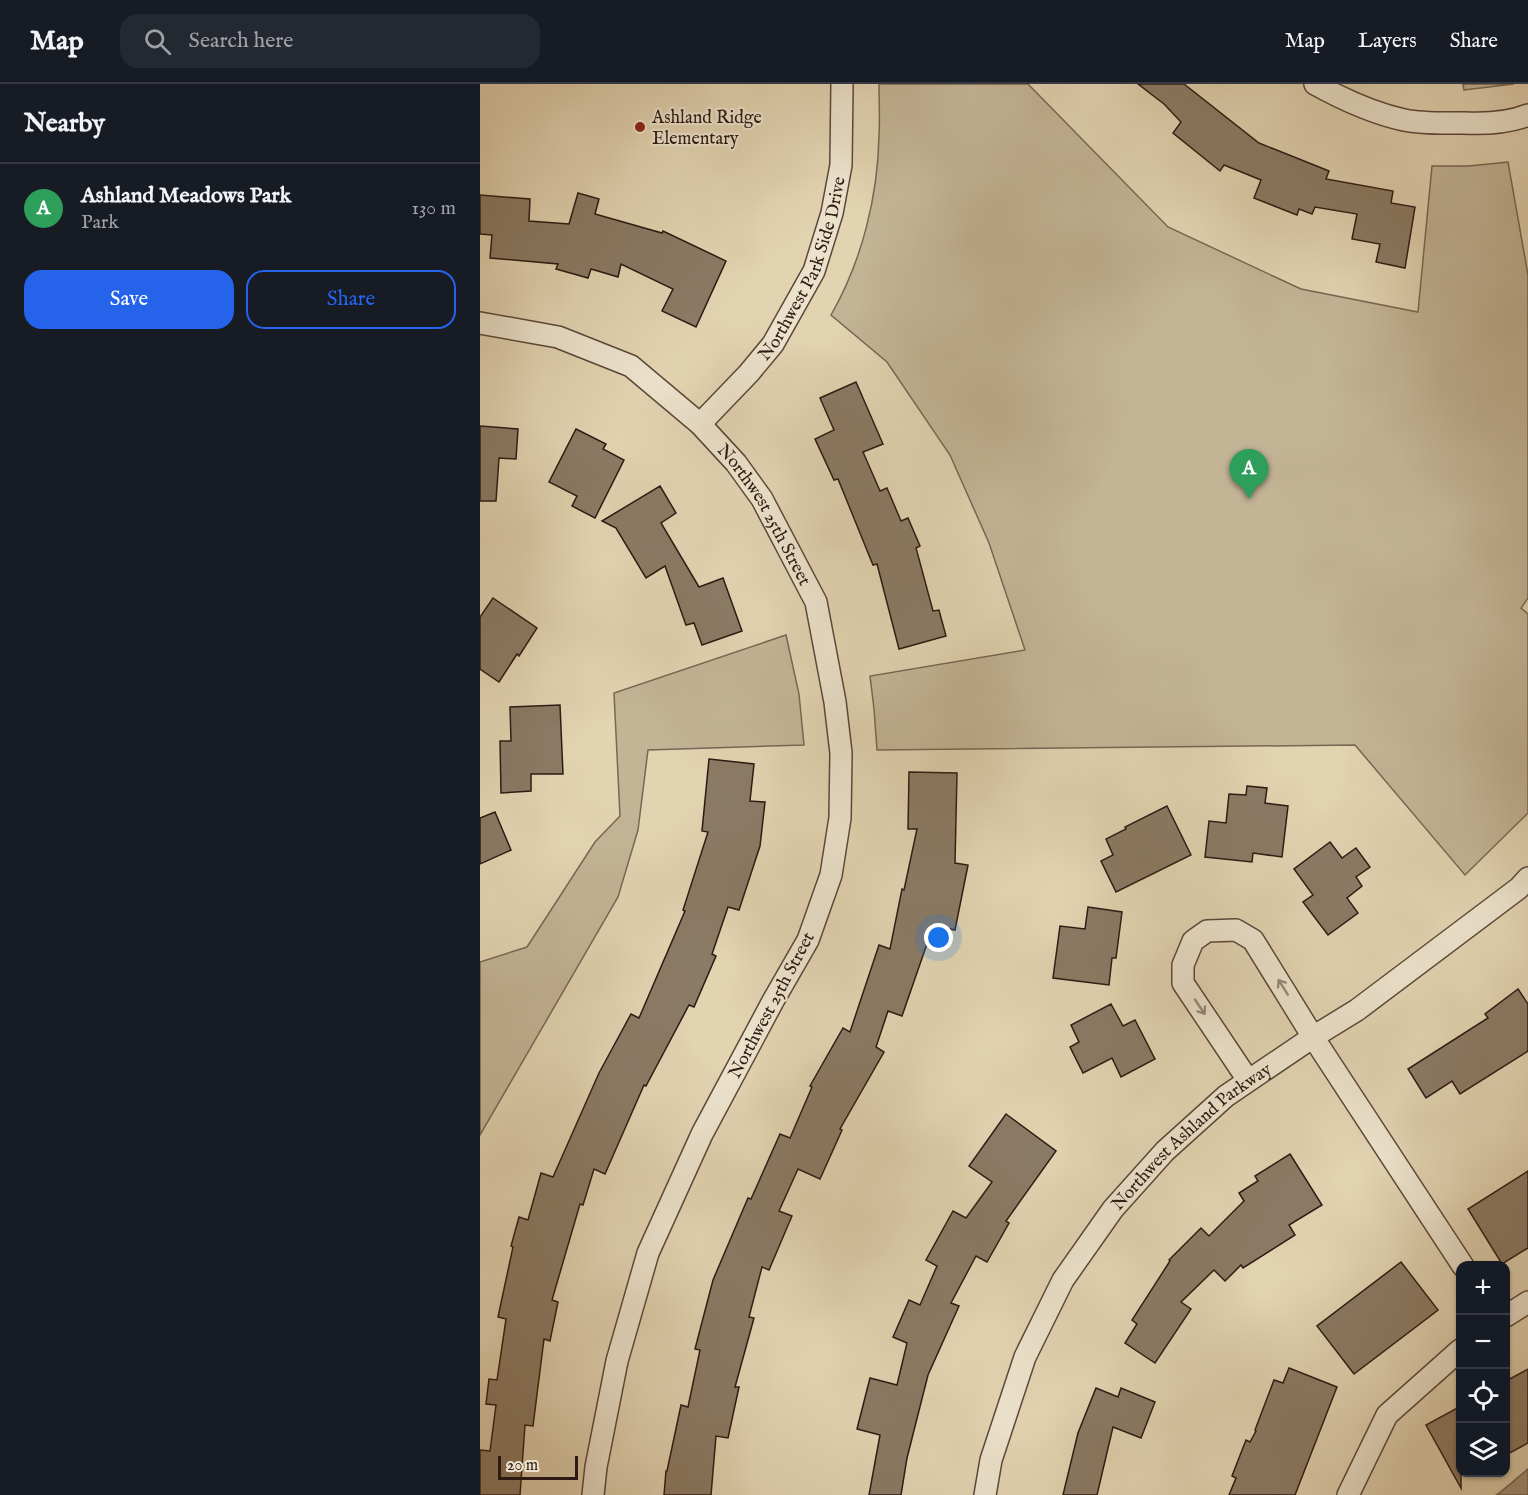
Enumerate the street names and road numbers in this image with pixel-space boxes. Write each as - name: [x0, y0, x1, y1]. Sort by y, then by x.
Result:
- street label: Northwest Park Side Drive: [754, 175, 852, 366]
- street label: Northwest 25th Street: [711, 440, 815, 590]
- street label: Northwest 25th Street: [724, 929, 821, 1083]
- street label: Northwest Ashland Parkway: [1107, 1058, 1277, 1216]

